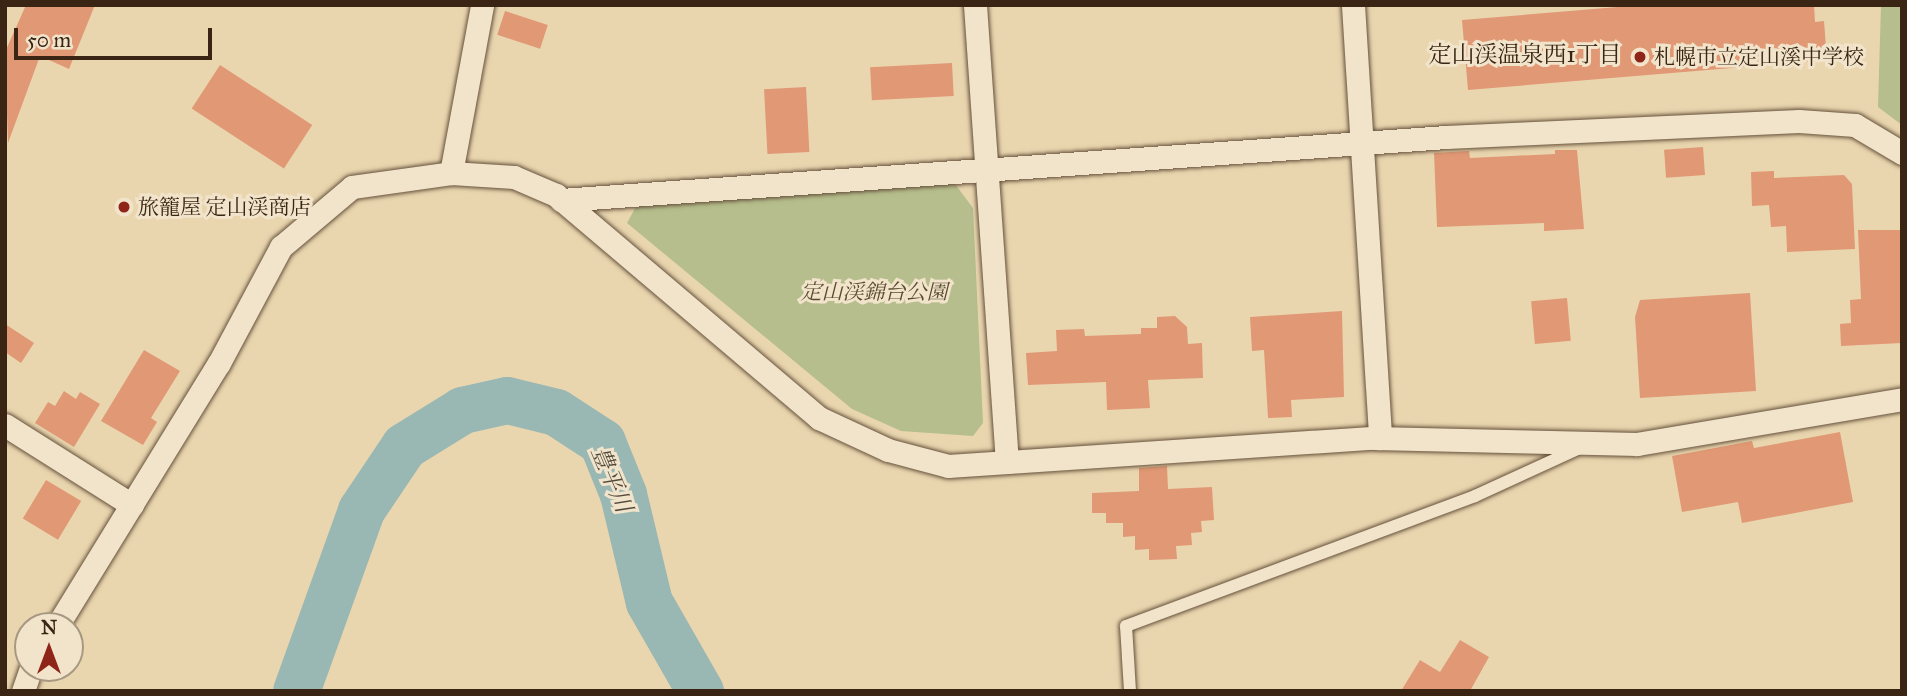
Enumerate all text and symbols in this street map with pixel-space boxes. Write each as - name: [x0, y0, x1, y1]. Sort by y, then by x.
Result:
- scale bar: [18, 14, 215, 58]
- text: 50 m: [27, 27, 71, 53]
- district label: 定山渓温泉西1丁目: [1428, 40, 1622, 68]
- place label: 札幌市立定山溪中学校: [1654, 44, 1864, 70]
- marker: 札幌市立定山溪中学校: [1632, 49, 1648, 65]
- place label: 旅籠屋 定山渓商店: [138, 194, 311, 220]
- marker: 旅籠屋 定山渓商店: [116, 199, 132, 215]
- park label: 定山渓錦台公園: [801, 279, 947, 305]
- water label: 豊平川: [586, 442, 638, 516]
- north arrow: [14, 612, 84, 682]
- text: N: [41, 616, 57, 639]

